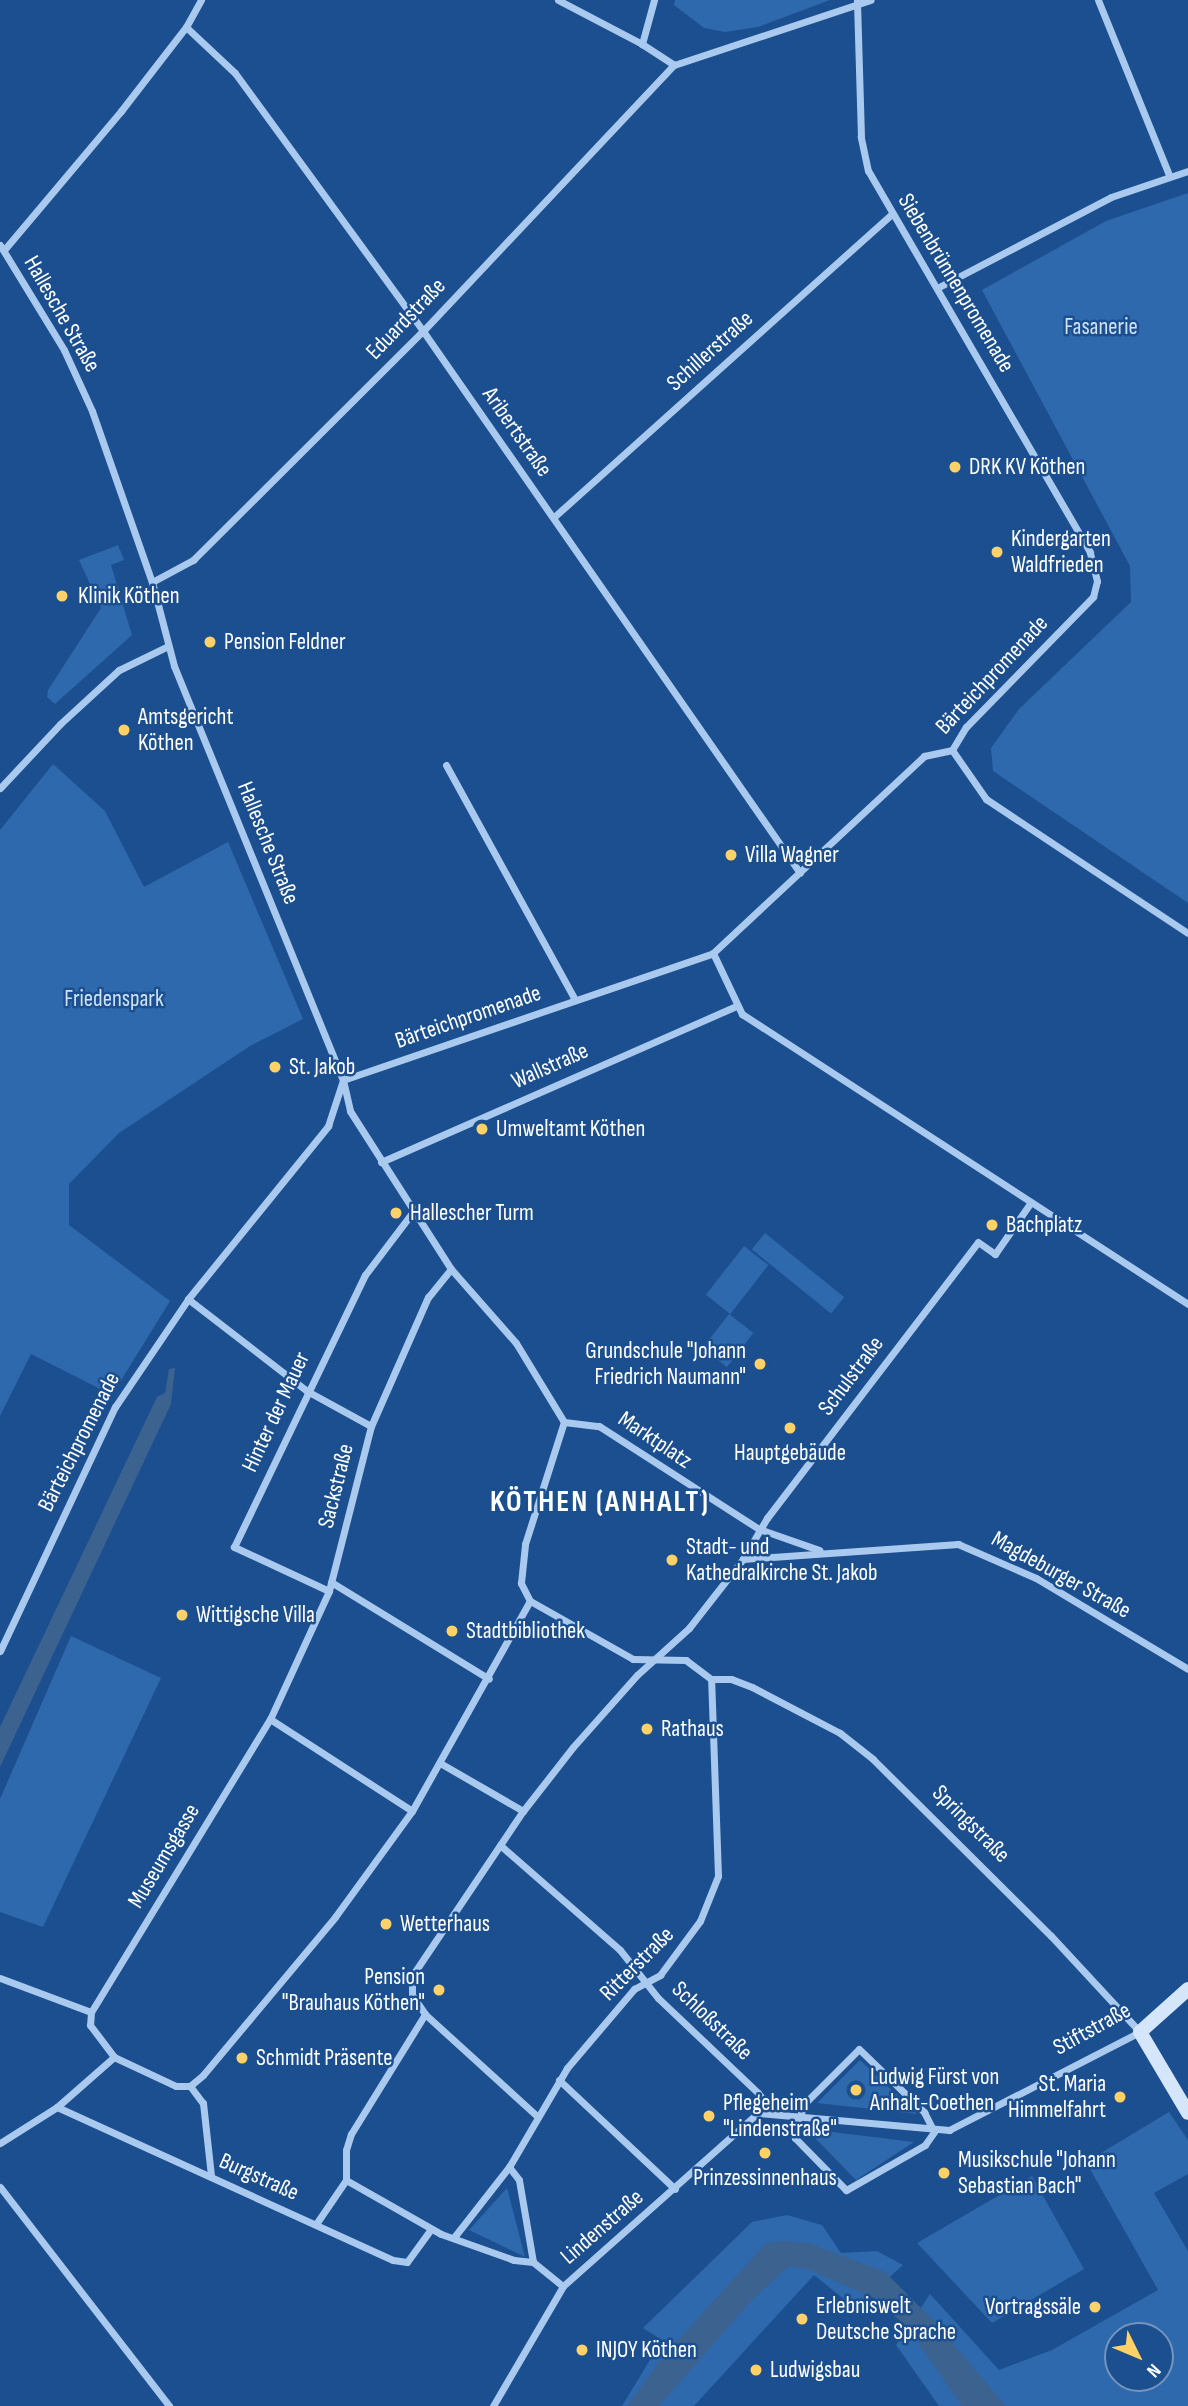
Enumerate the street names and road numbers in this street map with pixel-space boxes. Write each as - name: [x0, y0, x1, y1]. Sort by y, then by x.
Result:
- street label: Siebenbrünnenpromenade: [892, 189, 1020, 377]
- street label: Hallesche Straße: [18, 251, 106, 377]
- street label: Eduardstraße: [360, 273, 452, 365]
- street label: Schillerstraße: [661, 305, 759, 397]
- street label: Aribertstraße: [476, 382, 558, 482]
- street label: Bärteichpromenade: [930, 610, 1054, 740]
- street label: Hallesche Straße: [231, 778, 305, 908]
- street label: Bärteichpromenade: [392, 979, 544, 1055]
- street label: Wallstraße: [507, 1037, 593, 1095]
- street label: Schulstraße: [812, 1331, 890, 1421]
- street label: Hinter der Mauer: [236, 1348, 316, 1476]
- street label: Bärteichpromenade: [32, 1368, 126, 1516]
- street label: Marktplatz: [613, 1405, 697, 1475]
- street label: Sackstraße: [312, 1441, 360, 1531]
- street label: Magdeburger Straße: [987, 1525, 1135, 1625]
- street label: Springstraße: [926, 1779, 1016, 1869]
- street label: Museumsgasse: [122, 1799, 206, 1913]
- street label: Ritterstraße: [594, 1921, 680, 2007]
- street label: Schloßstraße: [666, 1976, 758, 2066]
- street label: Stiftstraße: [1049, 1997, 1135, 2061]
- street label: Burgstraße: [215, 2147, 303, 2207]
- street label: Lindenstraße: [555, 2184, 649, 2270]

